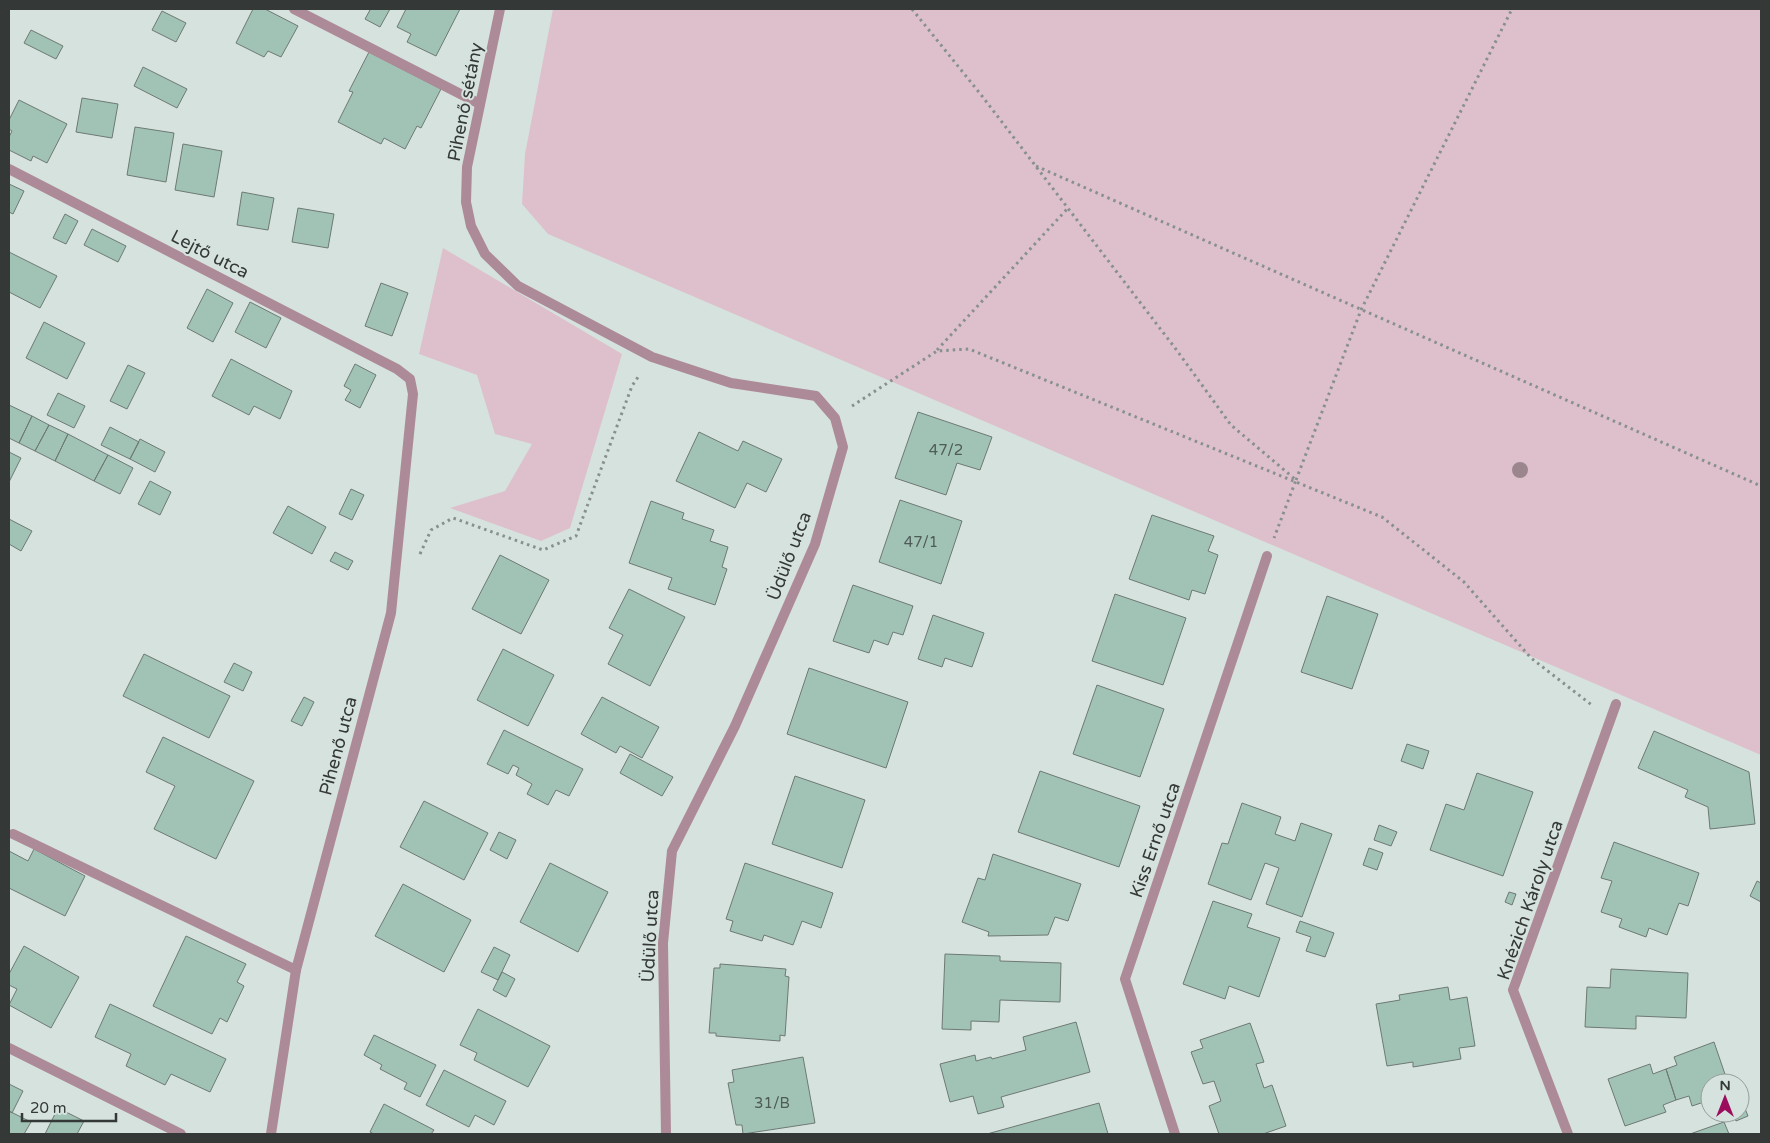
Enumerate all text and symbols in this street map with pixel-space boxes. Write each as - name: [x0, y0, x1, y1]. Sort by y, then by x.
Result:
- street label: Pihenő sétány: [443, 40, 487, 163]
- street label: Lejtő utca: [167, 225, 253, 283]
- house number: 47/2: [929, 441, 963, 459]
- street label: Üdülő utca: [762, 509, 816, 603]
- house number: 47/1: [904, 533, 938, 551]
- street label: Pihenő utca: [314, 694, 362, 798]
- street label: Kiss Ernő utca: [1125, 779, 1185, 901]
- street label: Knézich Károly utca: [1492, 817, 1568, 983]
- street label: Üdülő utca: [637, 889, 663, 983]
- north arrow: [1700, 1073, 1750, 1123]
- text: N: [1719, 1077, 1731, 1094]
- scale bar: [22, 1090, 116, 1122]
- house number: 31/B: [754, 1094, 790, 1112]
- text: 20 m: [30, 1099, 67, 1117]

